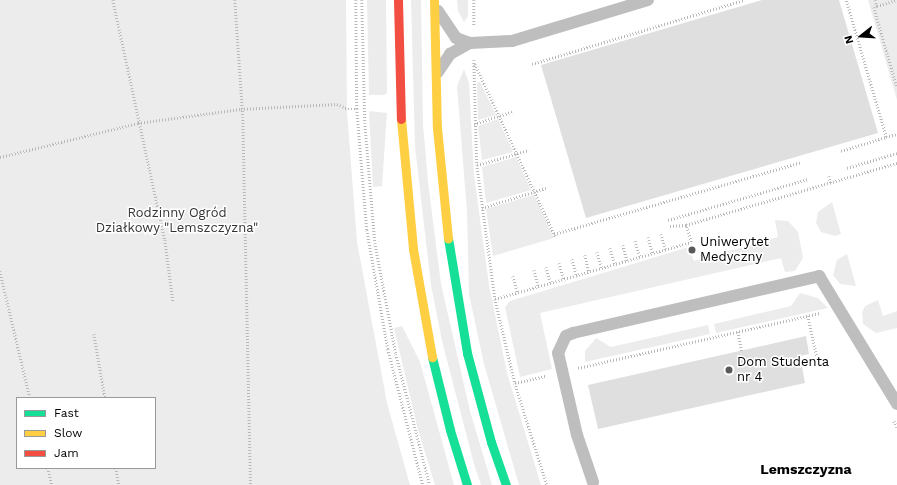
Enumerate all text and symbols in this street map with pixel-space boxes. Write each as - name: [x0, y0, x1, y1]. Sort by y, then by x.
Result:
- north arrow: [841, 16, 881, 56]
- text: N: [842, 34, 856, 45]
- park label: Rodzinny Ogród Działkowy "Lemszczyzna": [96, 206, 258, 237]
- place label: Uniwerytet Medyczny: [700, 235, 769, 266]
- marker: Uniwerytet Medyczny: [687, 245, 697, 255]
- place label: Dom Studenta nr 4: [737, 355, 829, 386]
- marker: Dom Studenta nr 4: [724, 365, 734, 375]
- legend: [16, 397, 156, 469]
- text: Fast: [54, 406, 79, 420]
- text: Slow: [54, 426, 82, 440]
- text: Jam: [54, 446, 79, 460]
- district label: Lemszczyzna: [760, 461, 852, 477]

